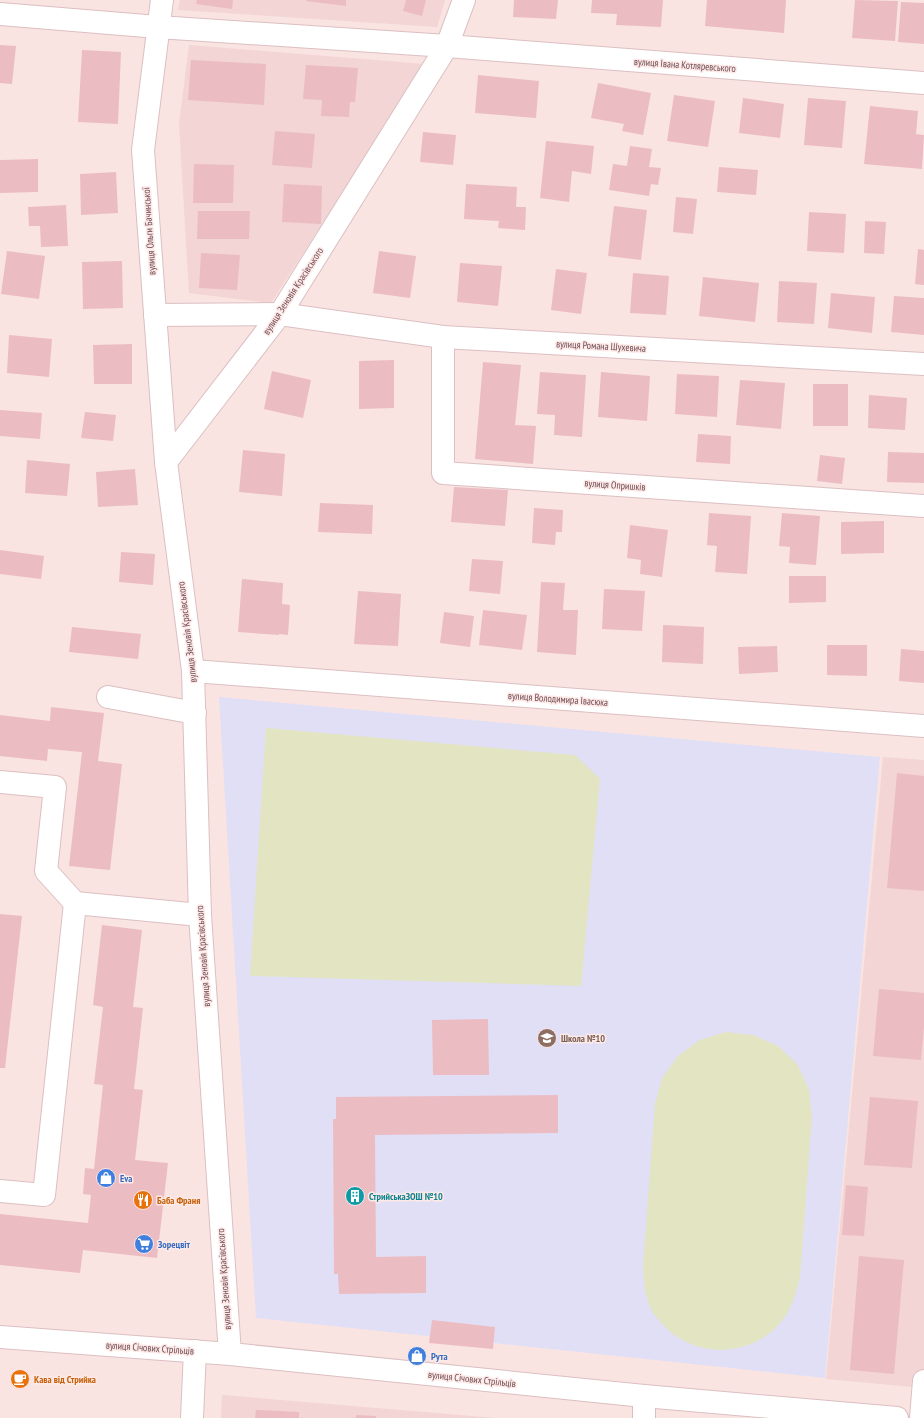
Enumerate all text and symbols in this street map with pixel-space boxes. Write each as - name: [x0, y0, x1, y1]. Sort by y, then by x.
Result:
- street label: вулиця Івана Котляревського: [634, 55, 736, 75]
- street label: вулиця Ольги Бачинської: [139, 186, 159, 275]
- street label: вулиця Зеновія Красівського: [260, 245, 326, 337]
- street label: вулиця Романа Шухевича: [556, 337, 646, 355]
- street label: вулиця Опришків: [584, 476, 646, 494]
- street label: вулиця Зеновія Красівського: [174, 581, 200, 683]
- street label: вулиця Володимира Івасюка: [507, 689, 609, 709]
- street label: вулиця Зеновія Красівського: [193, 905, 213, 1007]
- school or university icon: Школа №10: [536, 1027, 558, 1049]
- place label: Школа №10: [561, 1032, 605, 1045]
- shop icon: Eva: [95, 1167, 117, 1189]
- place label: Eva: [120, 1172, 132, 1185]
- building icon: СтрийськаЗОШ №10: [344, 1185, 366, 1207]
- restaurant icon: Баба Франя: [132, 1189, 154, 1211]
- place label: СтрийськаЗОШ №10: [369, 1190, 443, 1203]
- place label: Баба Франя: [157, 1194, 200, 1207]
- street label: вулиця Зеновія Красівського: [214, 1228, 234, 1330]
- supermarket icon: Зорецвіт: [133, 1233, 155, 1255]
- place label: Зорецвіт: [158, 1238, 191, 1251]
- street label: вулиця Січових Стрільців: [106, 1338, 194, 1358]
- shop icon: Рута: [406, 1345, 428, 1367]
- place label: Рута: [431, 1350, 448, 1363]
- cafe icon: Кава від Стрийка: [9, 1368, 31, 1390]
- street label: вулиця Січових Стрільців: [427, 1368, 517, 1390]
- place label: Кава від Стрийка: [34, 1373, 96, 1386]

